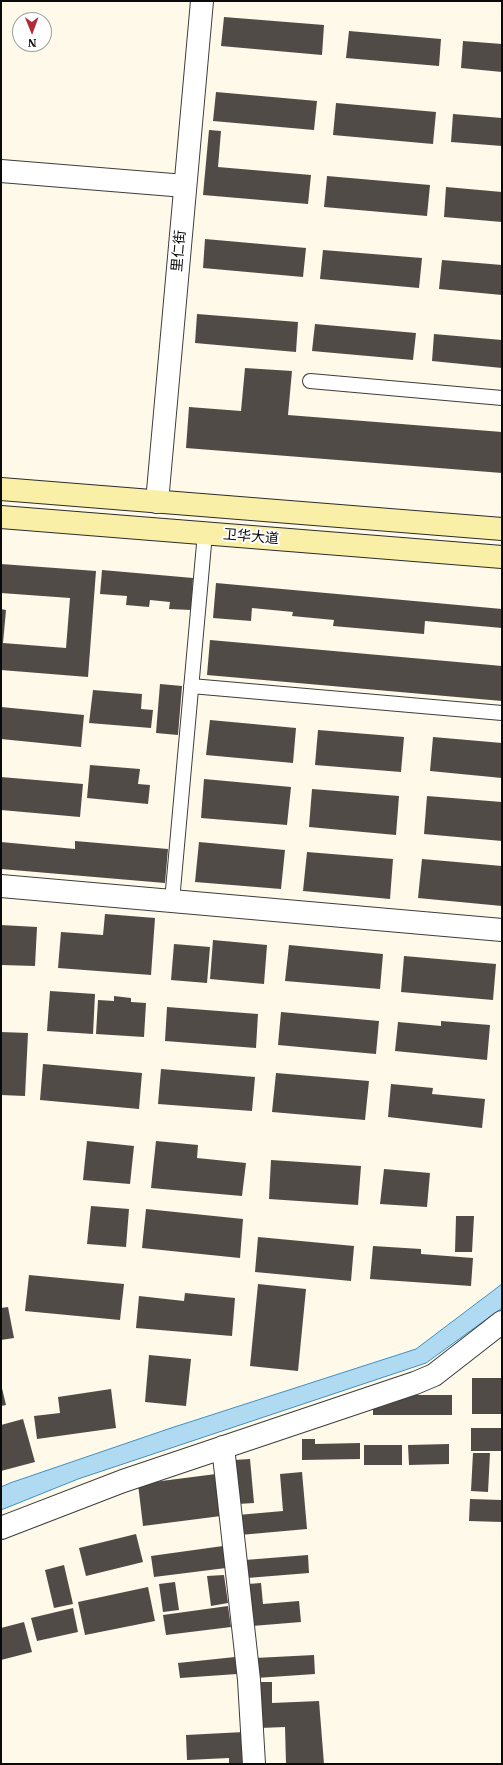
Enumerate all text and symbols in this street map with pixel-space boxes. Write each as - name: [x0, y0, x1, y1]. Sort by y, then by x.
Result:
- north arrow: [12, 12, 52, 52]
- text: N: [28, 36, 37, 50]
- street label: 里仁街: [169, 229, 189, 273]
- street label: 卫华大道: [222, 526, 280, 548]

